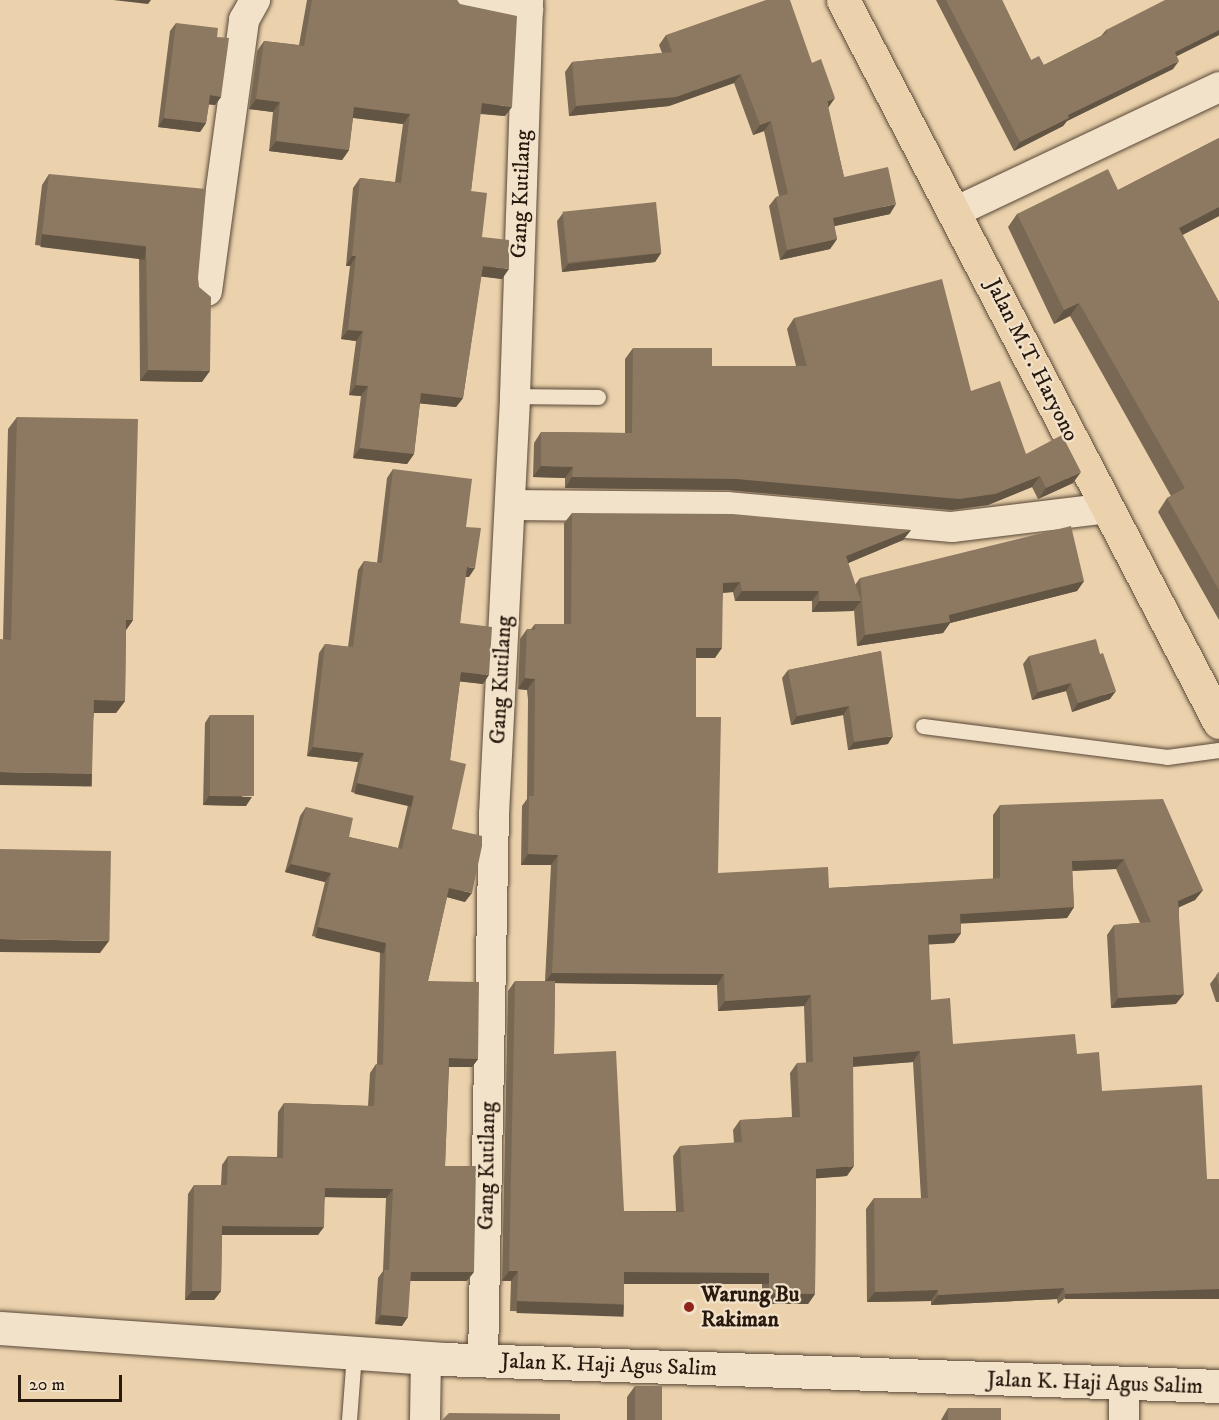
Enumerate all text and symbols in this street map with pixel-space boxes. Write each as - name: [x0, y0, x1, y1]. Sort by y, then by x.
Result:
- street label: Gang Kutilang: [506, 129, 536, 259]
- street label: Jalan M.T. Haryono: [980, 274, 1084, 446]
- street label: Gang Kutilang: [484, 615, 518, 745]
- street label: Gang Kutilang: [473, 1102, 501, 1230]
- place label: Warung Bu Rakiman: [701, 1281, 799, 1332]
- marker: Warung Bu Rakiman: [682, 1300, 696, 1314]
- street label: Jalan K. Haji Agus Salim: [501, 1348, 717, 1382]
- scale bar: [21, 1363, 124, 1401]
- street label: Jalan K. Haji Agus Salim: [987, 1366, 1203, 1400]
- text: 20 m: [29, 1374, 65, 1396]

